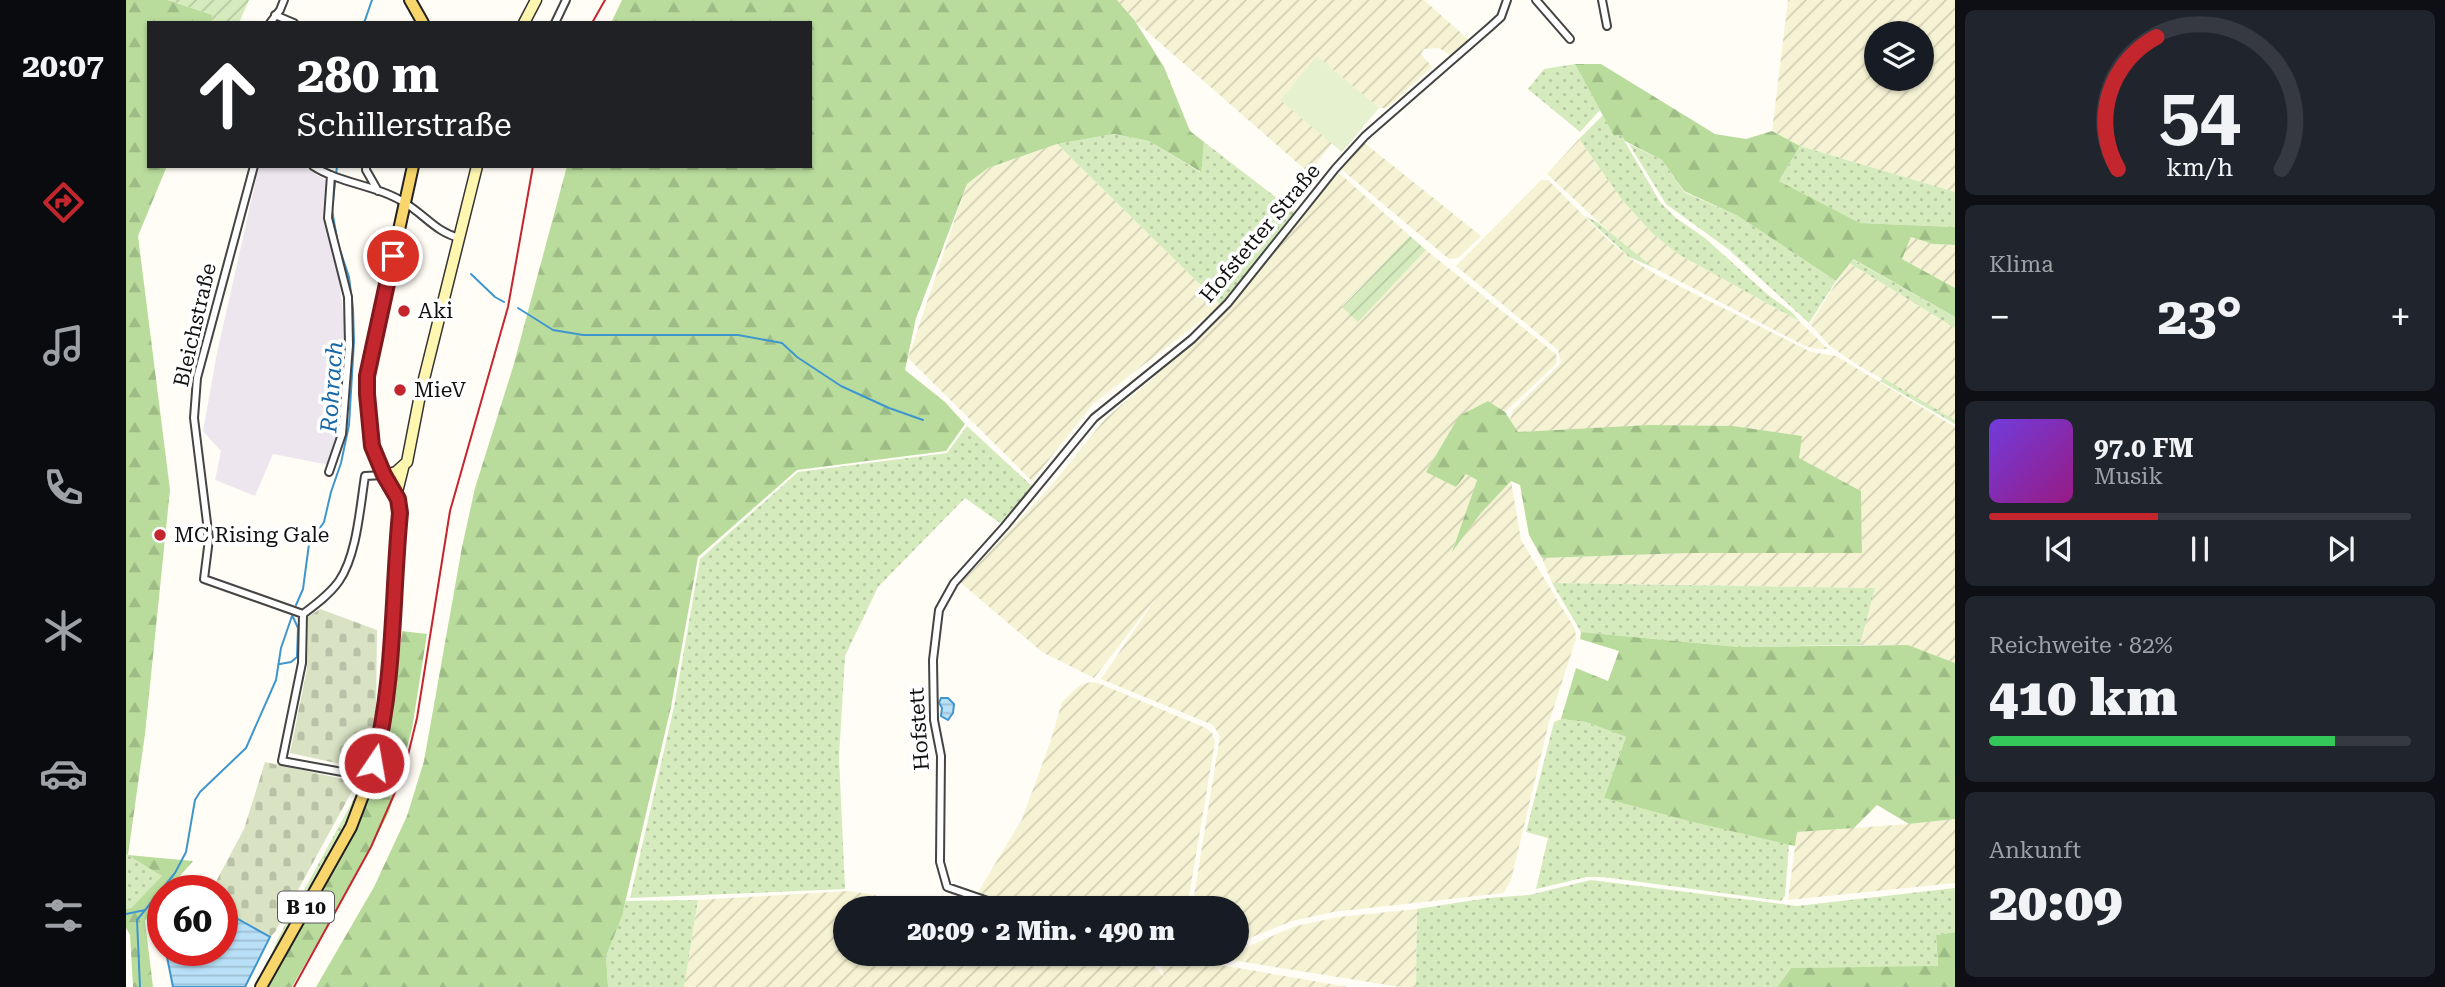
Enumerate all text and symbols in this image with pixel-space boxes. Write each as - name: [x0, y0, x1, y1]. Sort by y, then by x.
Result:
- map controls: [1864, 21, 1934, 91]
- button: layers: [1864, 21, 1934, 91]
- text: 20:07: [22, 47, 104, 85]
- text: 280 m: [297, 47, 439, 104]
- icon: ahead: [182, 49, 273, 140]
- text: 54: [2159, 72, 2241, 157]
- text: Schillerstraße: [297, 106, 512, 144]
- text: km/h: [2167, 153, 2233, 182]
- street label: Hofstetter Straße: [1195, 159, 1325, 307]
- icon: directions: [39, 178, 88, 227]
- pin: [363, 226, 423, 286]
- icon: arrive: [374, 237, 412, 275]
- text: Klima: [1989, 251, 2054, 278]
- street label: Bleichstraße: [169, 261, 221, 389]
- text: 23°: [2158, 286, 2242, 347]
- text: −: [1989, 295, 2010, 339]
- text: +: [2390, 295, 2411, 339]
- place label: Aki: [418, 299, 453, 323]
- marker: Aki: [396, 303, 412, 319]
- icon: music: [39, 321, 88, 370]
- water label: Rohrach: [315, 340, 349, 435]
- place label: MieV: [414, 378, 466, 402]
- marker: MieV: [392, 382, 408, 398]
- text: 97.0 FM: [2094, 433, 2194, 463]
- icon: phone: [39, 463, 88, 512]
- text: Musik: [2094, 463, 2163, 490]
- place label: MC Rising Gale: [174, 523, 329, 547]
- marker: MC Rising Gale: [152, 527, 168, 543]
- icon: previous: [2040, 530, 2078, 568]
- icon: pause: [2181, 530, 2219, 568]
- icon: next: [2322, 530, 2360, 568]
- icon: climate: [39, 606, 88, 655]
- text: Reichweite · 82%: [1989, 632, 2173, 659]
- text: 410 km: [1989, 667, 2177, 728]
- street label: Hofstett: [904, 687, 934, 771]
- position arrow: [337, 726, 411, 800]
- icon: car: [39, 749, 88, 798]
- text: Ankunft: [1989, 837, 2081, 864]
- text: 20:09: [1989, 872, 2123, 933]
- speed limit sign: 60: [147, 875, 238, 966]
- icon: filters: [39, 891, 88, 940]
- road number: B 10: [278, 892, 334, 923]
- text: 20:09 · 2 Min. · 490 m: [907, 916, 1175, 946]

